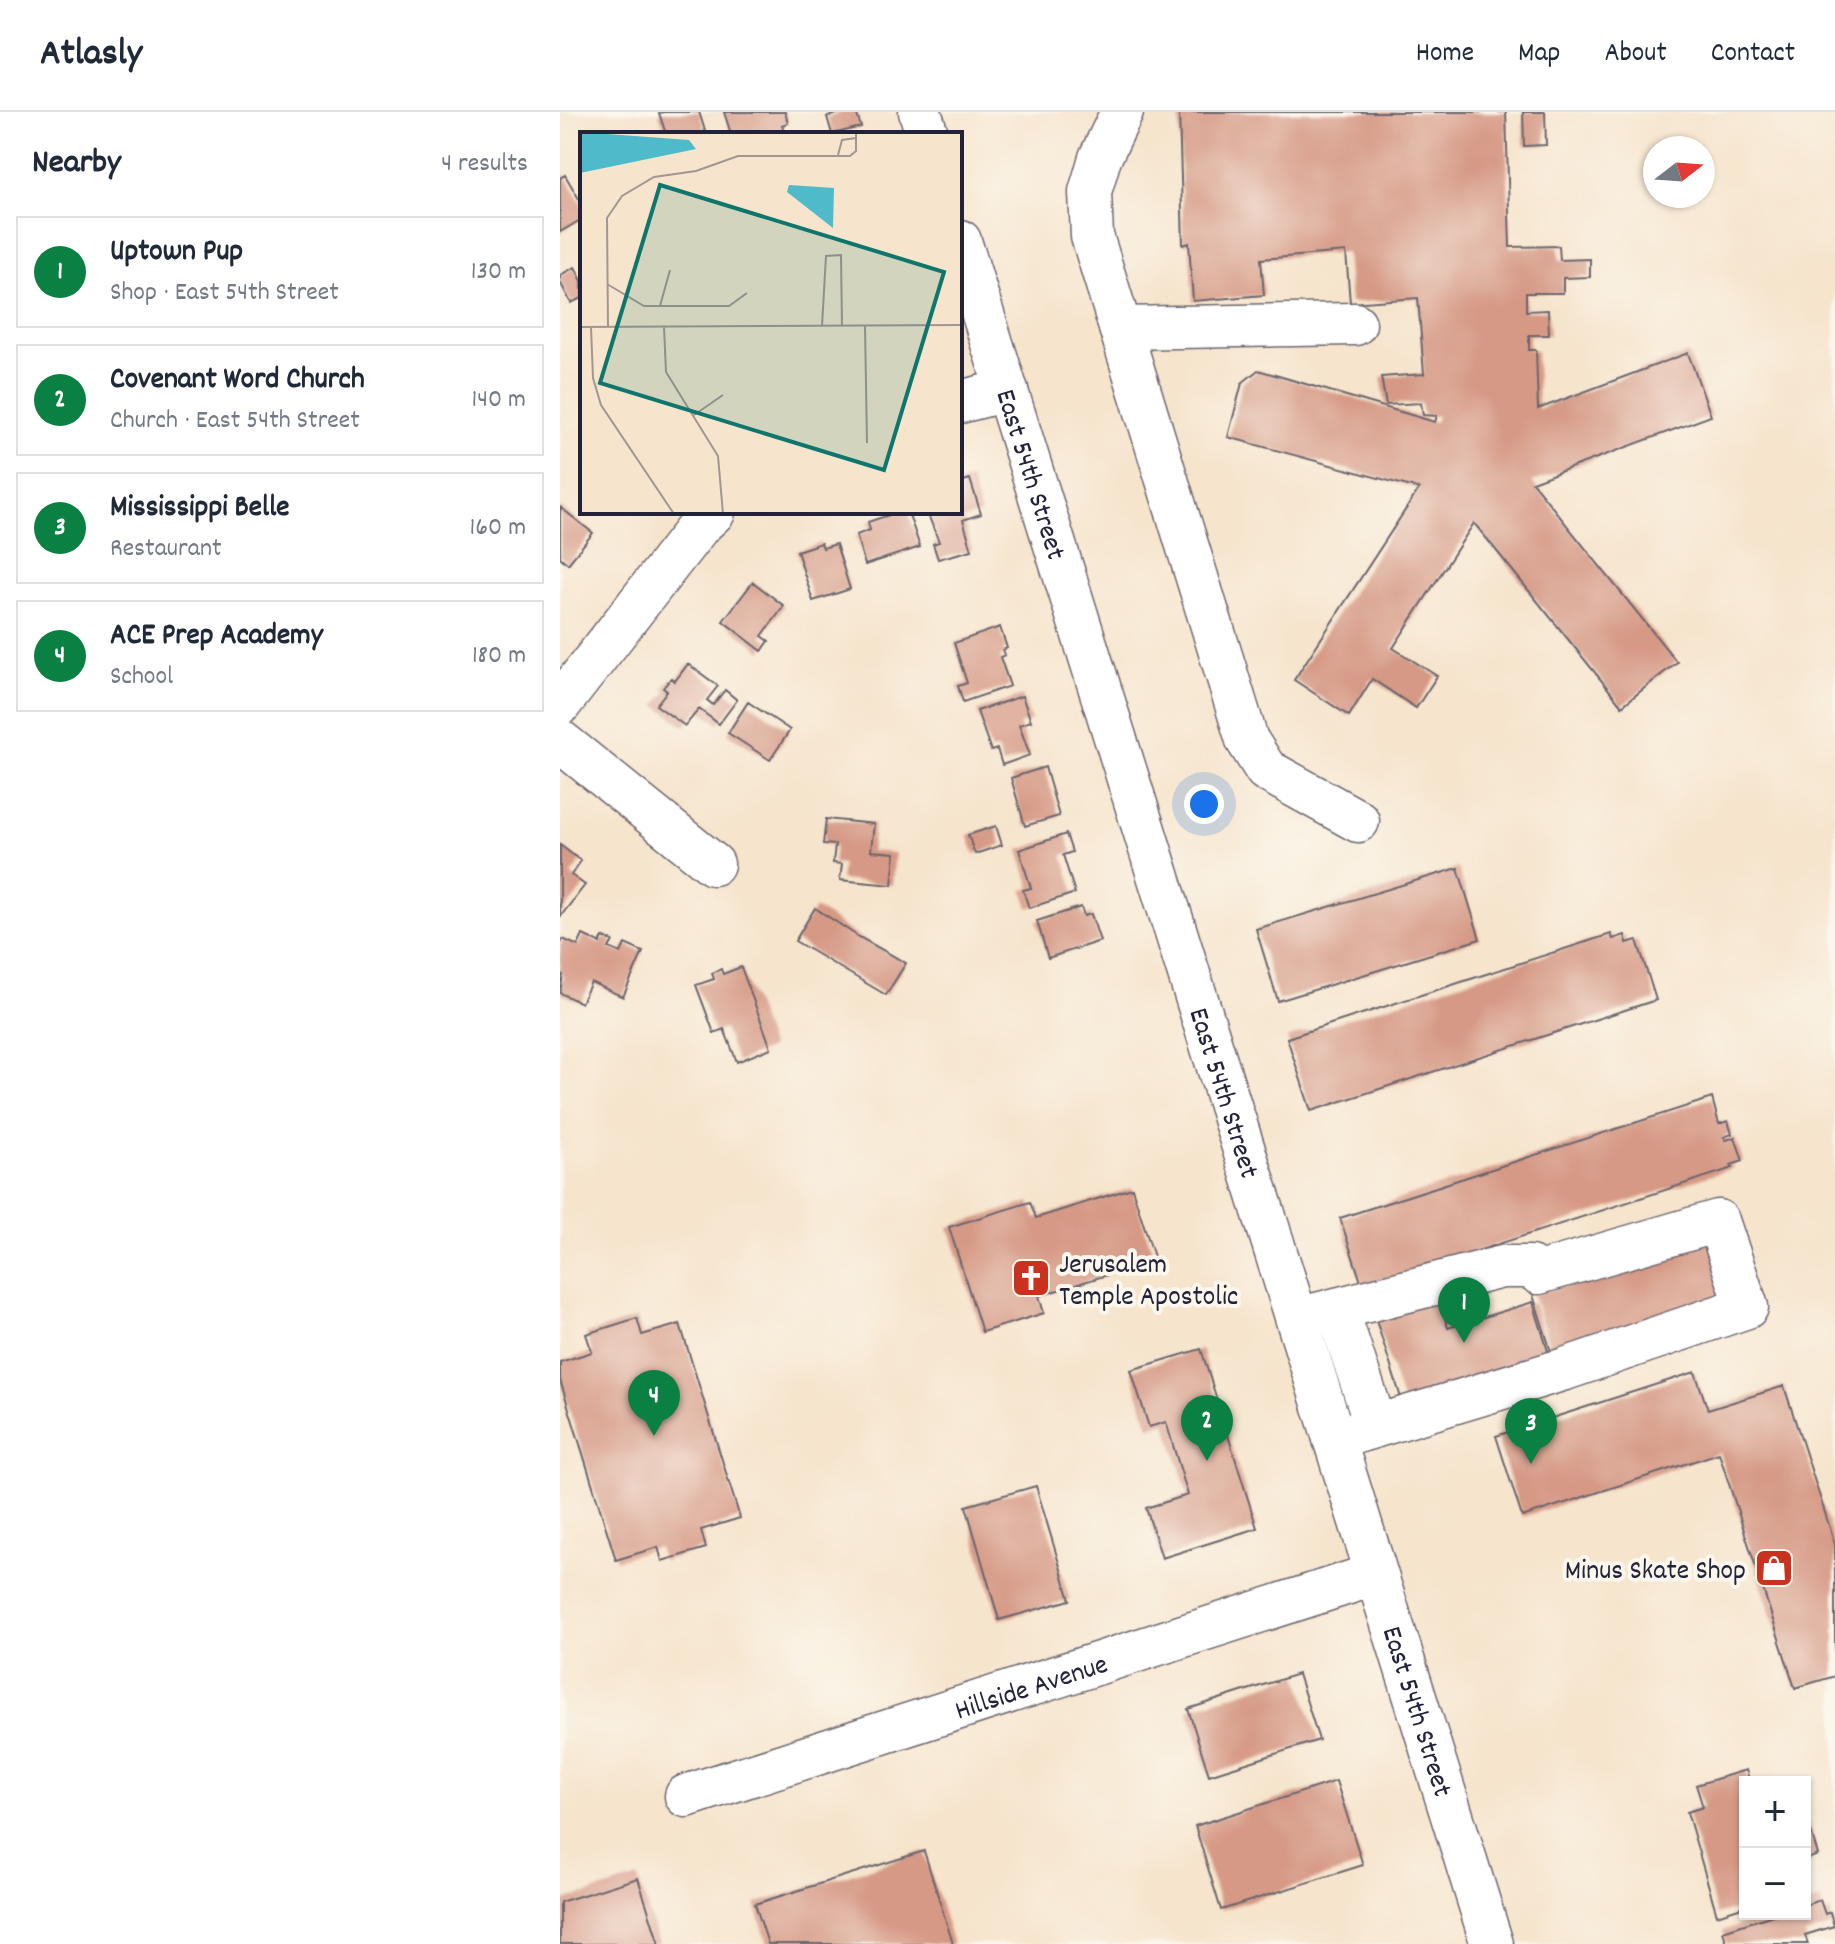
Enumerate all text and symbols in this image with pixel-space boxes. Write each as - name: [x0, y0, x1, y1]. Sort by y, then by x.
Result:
- text: Atlasly: [40, 28, 142, 83]
- text: Home: [1416, 35, 1474, 75]
- text: Map: [1518, 35, 1560, 75]
- text: About: [1604, 35, 1667, 75]
- text: Contact: [1711, 35, 1795, 75]
- inset map: [580, 132, 962, 514]
- north arrow: [1643, 136, 1715, 208]
- text: Nearby: [32, 140, 121, 189]
- text: 4 results: [441, 146, 528, 183]
- text: Uptown Pup: [110, 232, 243, 275]
- text: 1: [57, 254, 63, 291]
- text: 130 m: [471, 254, 526, 291]
- text: Shop · East 54th Street: [110, 275, 339, 312]
- text: Covenant Word Church: [110, 360, 365, 403]
- text: 2: [54, 382, 66, 419]
- text: 140 m: [472, 382, 526, 419]
- street label: East 54th Street: [983, 385, 1073, 566]
- text: Church · East 54th Street: [110, 403, 360, 440]
- text: Mississippi Belle: [110, 488, 290, 531]
- text: 3: [54, 510, 66, 547]
- text: 160 m: [470, 510, 526, 547]
- text: Restaurant: [110, 531, 222, 568]
- text: ACE Prep Academy: [110, 616, 323, 659]
- text: 4: [55, 638, 65, 675]
- text: 180 m: [472, 638, 526, 675]
- text: School: [110, 659, 173, 696]
- your location: [1184, 784, 1224, 824]
- street label: East 54th Street: [1176, 1004, 1267, 1184]
- place label: Jerusalem Temple Apostolic: [1059, 1247, 1238, 1319]
- church icon: Jerusalem Temple Apostolic: [1010, 1257, 1052, 1299]
- pin: 1: [1438, 1277, 1490, 1343]
- pin: 4: [628, 1370, 680, 1436]
- pin: 2: [1181, 1395, 1233, 1461]
- pin: 3: [1505, 1398, 1557, 1464]
- shop icon: Minus Skate Shop: [1753, 1547, 1795, 1589]
- place label: Minus Skate Shop: [1565, 1553, 1746, 1593]
- street label: East 54th Street: [1369, 1622, 1460, 1803]
- street label: Hillside Avenue: [951, 1647, 1114, 1733]
- map controls: [1739, 1776, 1811, 1920]
- button: +: [1739, 1776, 1811, 1848]
- button: −: [1739, 1848, 1811, 1920]

